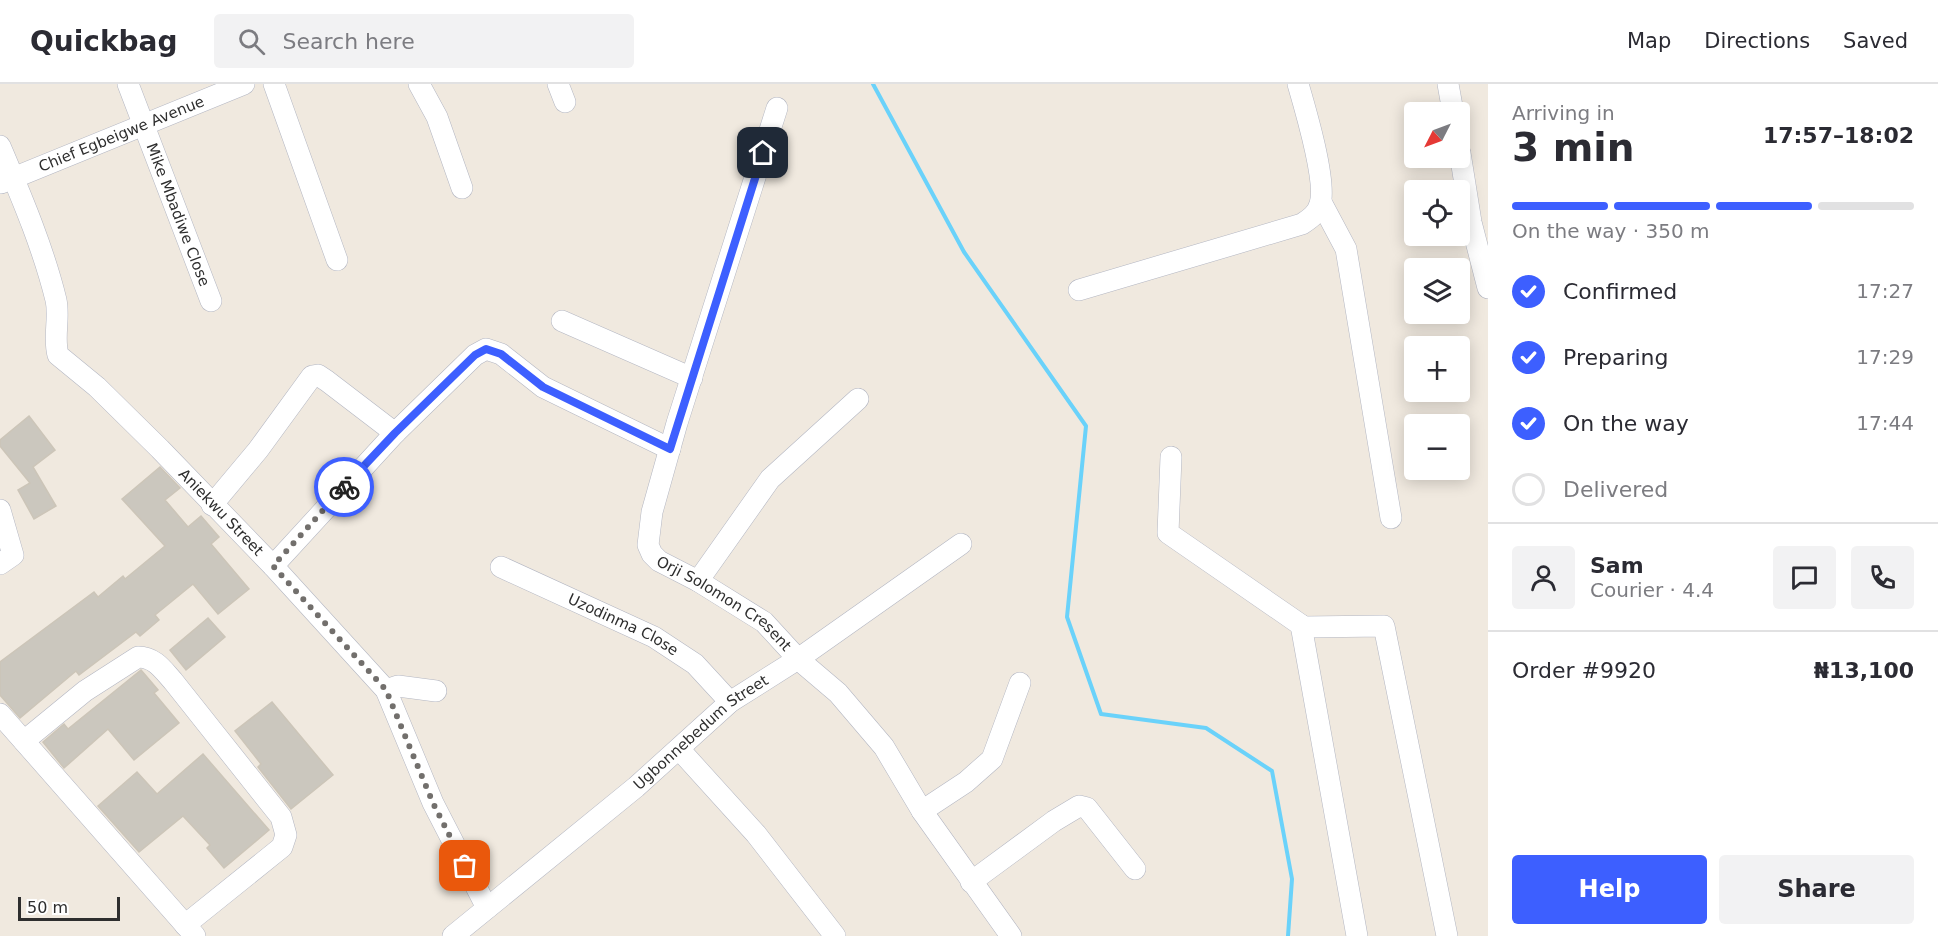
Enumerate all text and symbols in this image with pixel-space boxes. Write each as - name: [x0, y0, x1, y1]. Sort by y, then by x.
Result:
- search box: [214, 14, 634, 68]
- text: Quickbag: [30, 25, 178, 58]
- icon: search: [235, 25, 268, 58]
- text: Search here: [283, 29, 415, 54]
- text: Map: [1627, 29, 1671, 53]
- text: Directions: [1704, 29, 1810, 53]
- text: Saved: [1843, 29, 1908, 53]
- street label: Chief Egbeigwe Avenue: [36, 92, 207, 176]
- text: Arriving in: [1512, 101, 1615, 125]
- north arrow: [1404, 102, 1470, 168]
- map controls: [1404, 102, 1470, 480]
- text: 17:57–18:02: [1763, 123, 1914, 148]
- text: 3 min: [1512, 125, 1634, 170]
- pin: [737, 127, 788, 178]
- icon: home: [746, 136, 779, 169]
- street label: Mike Mbadiwe Close: [142, 141, 214, 289]
- button: locate: [1404, 180, 1470, 246]
- text: On the way · 350 m: [1512, 219, 1710, 243]
- button: layers: [1404, 258, 1470, 324]
- icon: check: [1512, 275, 1545, 308]
- text: Confirmed: [1563, 279, 1677, 304]
- text: 17:27: [1856, 279, 1914, 303]
- button: +: [1404, 336, 1470, 402]
- icon: check: [1512, 341, 1545, 374]
- text: Preparing: [1563, 345, 1669, 370]
- text: 17:29: [1856, 345, 1914, 369]
- icon: check: [1512, 407, 1545, 440]
- text: On the way: [1563, 411, 1689, 436]
- text: 17:44: [1856, 411, 1914, 435]
- button: −: [1404, 414, 1470, 480]
- courier: [314, 457, 374, 517]
- street label: Aniekwu Street: [175, 465, 267, 560]
- icon: bike: [328, 471, 361, 504]
- text: Delivered: [1563, 477, 1668, 502]
- button: person: [1512, 546, 1575, 609]
- button: chat: [1773, 546, 1836, 609]
- button: phone: [1851, 546, 1914, 609]
- street label: Orji Solomon Cresent: [653, 552, 795, 655]
- text: Sam: [1590, 553, 1644, 578]
- text: Courier · 4.4: [1590, 578, 1714, 602]
- street label: Uzodinma Close: [565, 590, 682, 659]
- text: Order #9920: [1512, 658, 1656, 683]
- text: ₦13,100: [1814, 658, 1914, 683]
- street label: Ugbonnebedum Street: [630, 671, 772, 794]
- pin: [439, 840, 490, 891]
- icon: bag: [448, 849, 481, 882]
- button: Help: [1512, 855, 1707, 924]
- button: Share: [1719, 855, 1914, 924]
- scale bar: [18, 894, 120, 922]
- text: 50 m: [27, 898, 68, 917]

